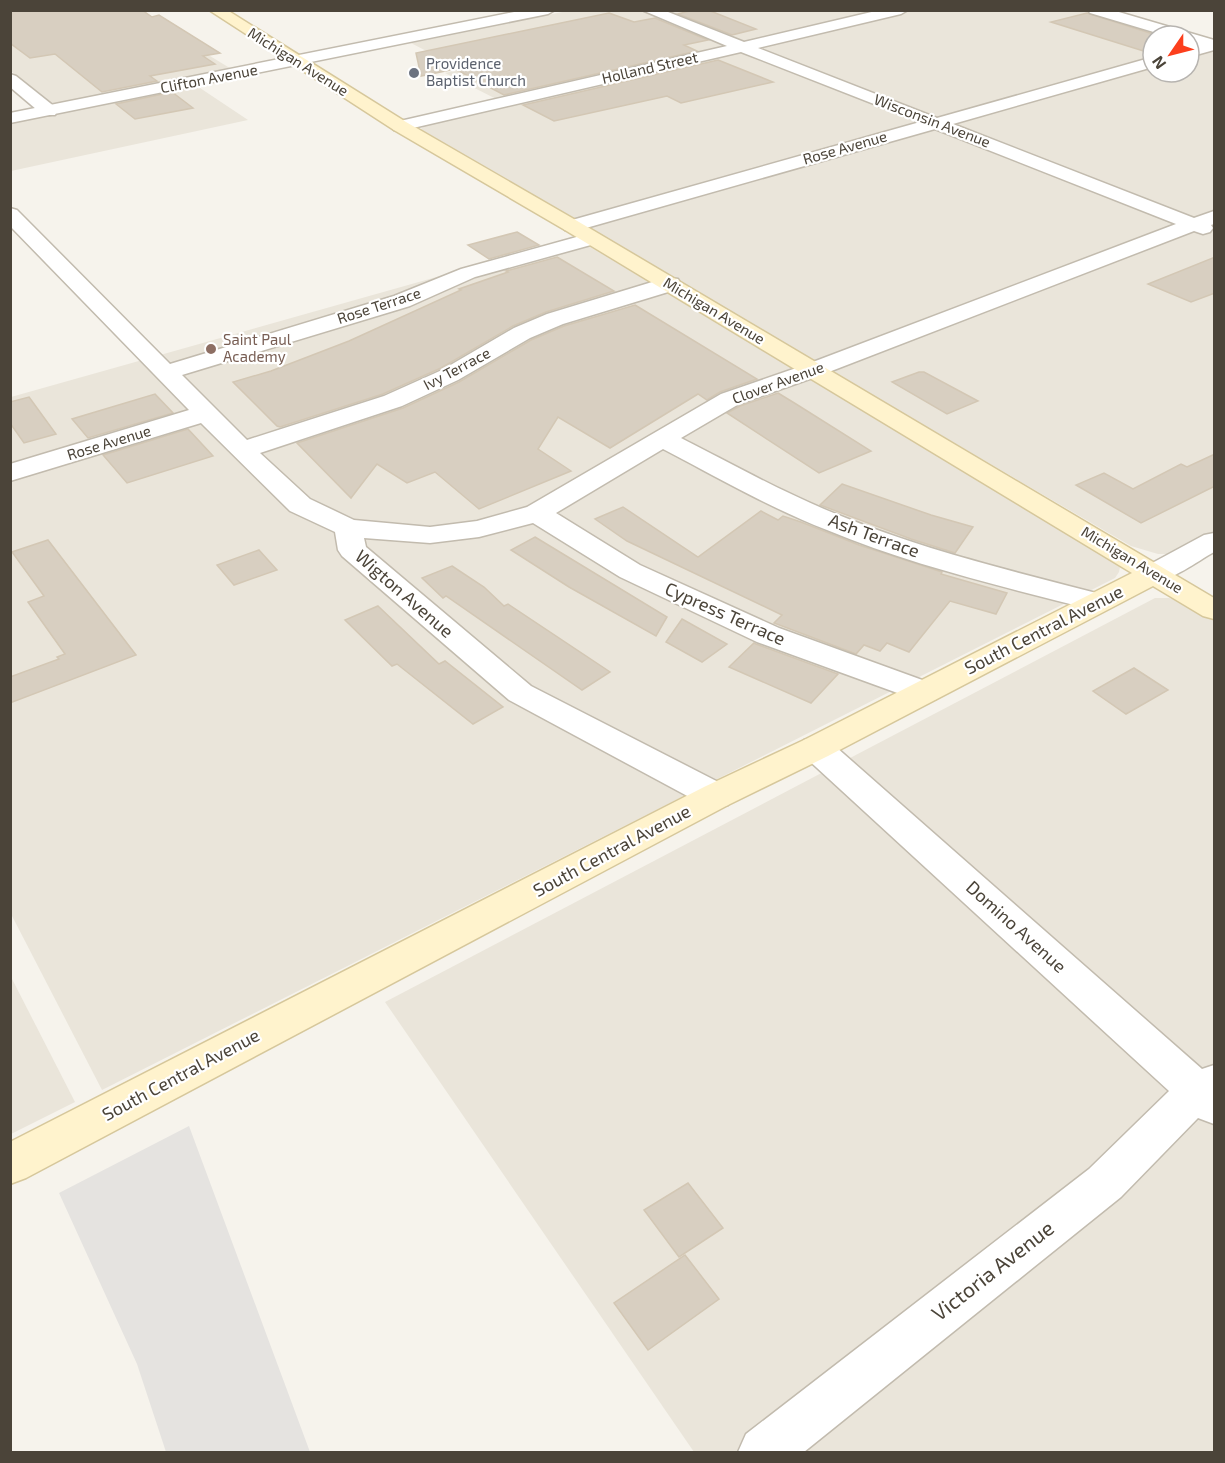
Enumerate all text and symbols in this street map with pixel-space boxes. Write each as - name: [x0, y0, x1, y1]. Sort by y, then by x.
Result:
- street label: Michigan Avenue: [245, 23, 352, 99]
- north arrow: [1141, 24, 1201, 84]
- street label: Holland Street: [600, 47, 700, 87]
- text: N: [1147, 53, 1169, 73]
- place label: Providence Baptist Church: [426, 54, 526, 89]
- street label: Clifton Avenue: [159, 60, 259, 96]
- marker: Providence Baptist Church: [407, 66, 421, 80]
- street label: Wisconsin Avenue: [872, 90, 993, 151]
- street label: Rose Avenue: [801, 126, 889, 168]
- street label: Michigan Avenue: [661, 273, 769, 348]
- street label: Rose Terrace: [335, 283, 423, 327]
- place label: Saint Paul Academy: [223, 330, 292, 365]
- marker: Saint Paul Academy: [204, 342, 218, 356]
- street label: Ivy Terrace: [420, 343, 493, 393]
- street label: Clover Avenue: [729, 357, 826, 407]
- street label: Rose Avenue: [65, 421, 153, 463]
- street label: Ash Terrace: [826, 508, 923, 562]
- street label: Michigan Avenue: [1079, 522, 1187, 597]
- street label: Wigton Avenue: [351, 545, 458, 642]
- street label: Cypress Terrace: [662, 577, 789, 649]
- street label: South Central Avenue: [961, 580, 1127, 679]
- street label: South Central Avenue: [529, 799, 694, 901]
- street label: Domino Avenue: [962, 876, 1071, 977]
- street label: South Central Avenue: [98, 1023, 263, 1125]
- street label: Victoria Avenue: [926, 1214, 1058, 1325]

